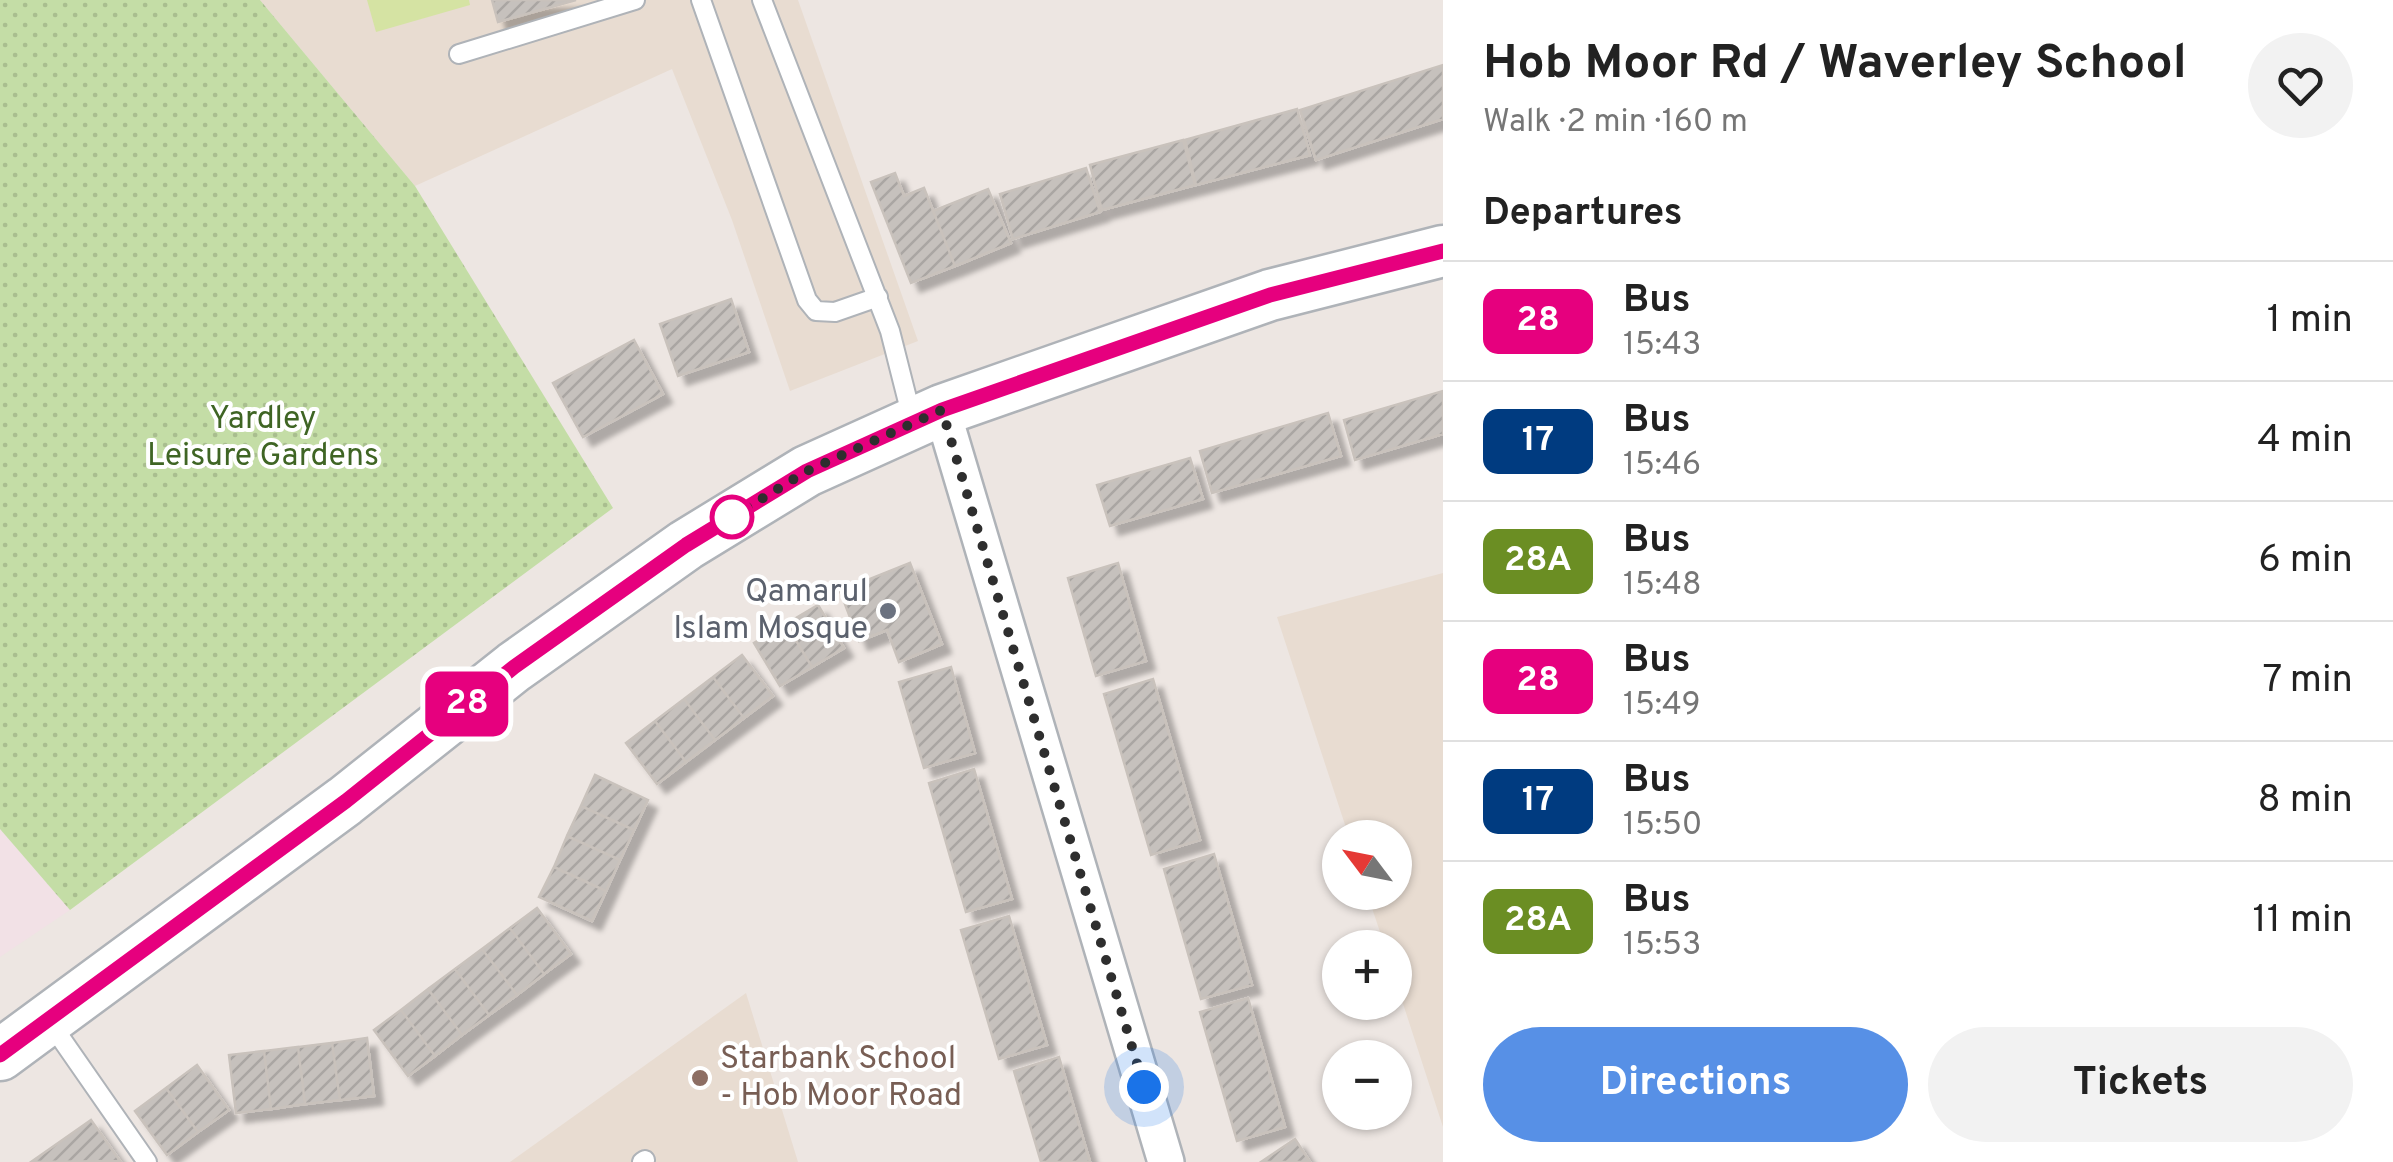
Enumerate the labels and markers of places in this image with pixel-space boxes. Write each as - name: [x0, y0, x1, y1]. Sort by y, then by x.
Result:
- unlabelled marker: [711, 496, 753, 538]
- place label: Qamarul Islam Mosque: [673, 573, 868, 650]
- marker: Qamarul Islam Mosque: [877, 600, 899, 622]
- place label: Starbank School - Hob Moor Road: [720, 1040, 962, 1117]
- marker: Starbank School - Hob Moor Road: [689, 1067, 711, 1089]

